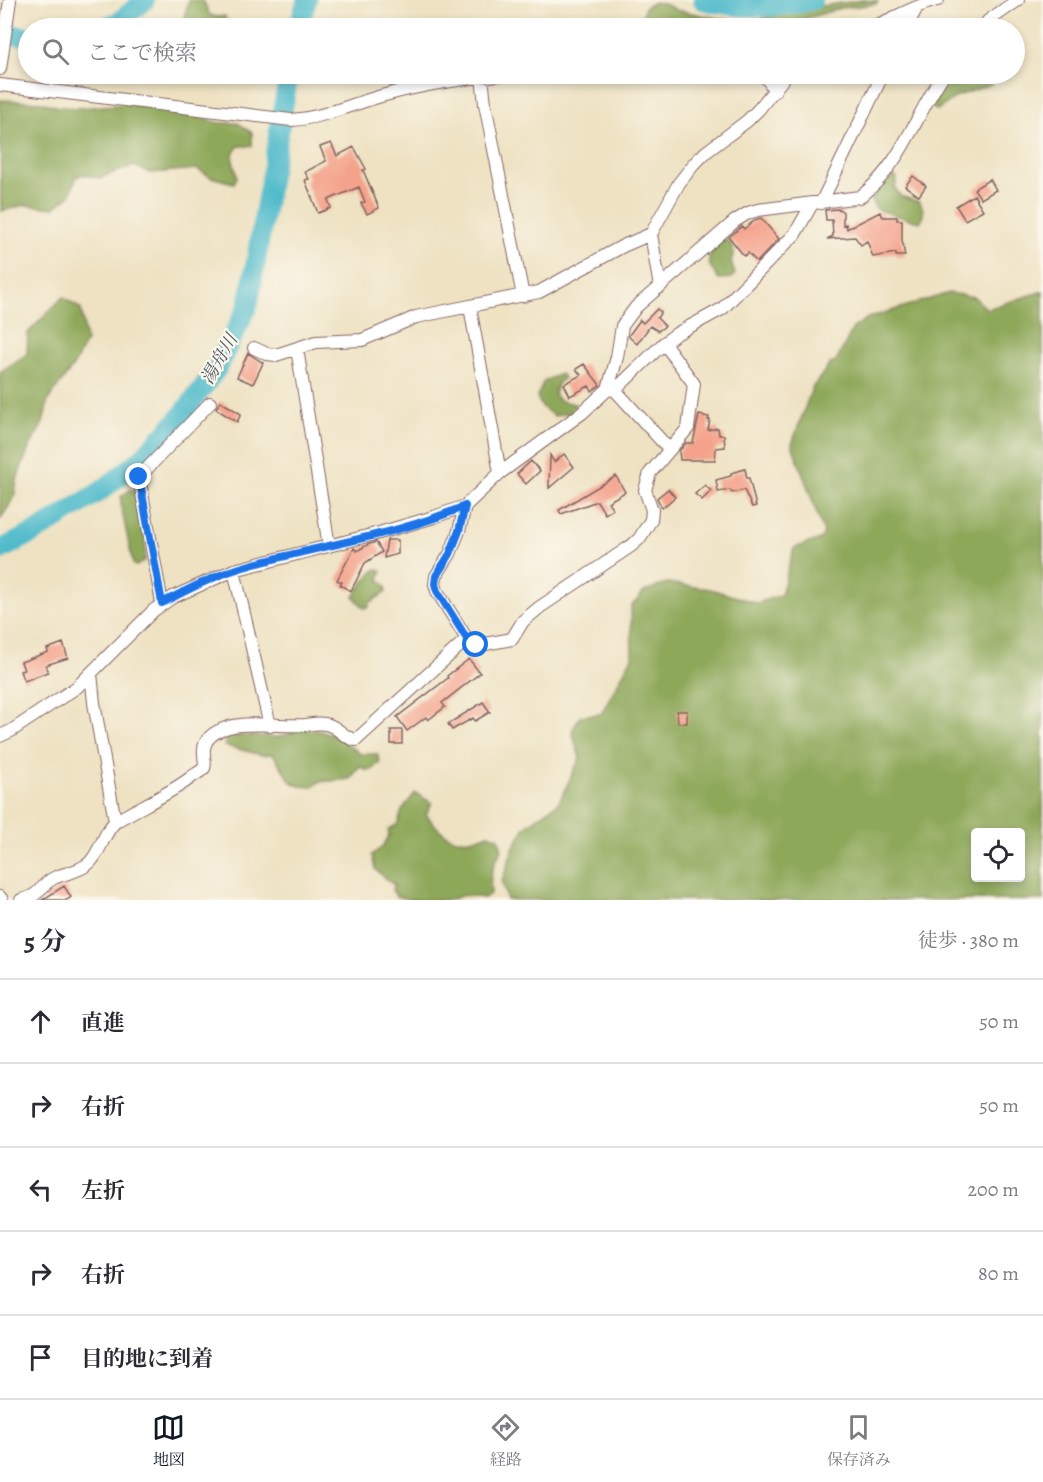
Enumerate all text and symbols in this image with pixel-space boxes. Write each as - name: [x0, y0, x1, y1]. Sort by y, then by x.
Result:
- search box: [18, 18, 1025, 84]
- icon: search: [39, 35, 72, 68]
- text: ここで検索: [87, 38, 197, 68]
- water label: 湯舟川: [195, 328, 244, 388]
- route end: [125, 463, 151, 489]
- route start: [462, 631, 488, 657]
- map controls: [971, 828, 1025, 882]
- button: locate: [971, 828, 1025, 882]
- text: 5 分: [24, 924, 66, 959]
- text: 徒歩 · 380 m: [918, 927, 1019, 954]
- icon: ahead: [24, 1005, 57, 1038]
- text: 直進: [81, 1008, 125, 1038]
- text: 50 m: [979, 1008, 1019, 1035]
- icon: right: [24, 1089, 57, 1122]
- text: 右折: [81, 1092, 125, 1122]
- text: 50 m: [979, 1092, 1019, 1119]
- icon: left: [24, 1173, 57, 1206]
- text: 左折: [81, 1176, 125, 1206]
- text: 200 m: [968, 1176, 1019, 1203]
- icon: right: [24, 1257, 57, 1290]
- text: 右折: [81, 1260, 125, 1290]
- text: 80 m: [978, 1260, 1019, 1287]
- icon: arrive: [24, 1341, 57, 1374]
- text: 目的地に到着: [81, 1344, 213, 1374]
- tab: 地図: [152, 1411, 185, 1471]
- tab: 経路: [489, 1411, 522, 1471]
- tab: 保存済み: [827, 1411, 891, 1471]

